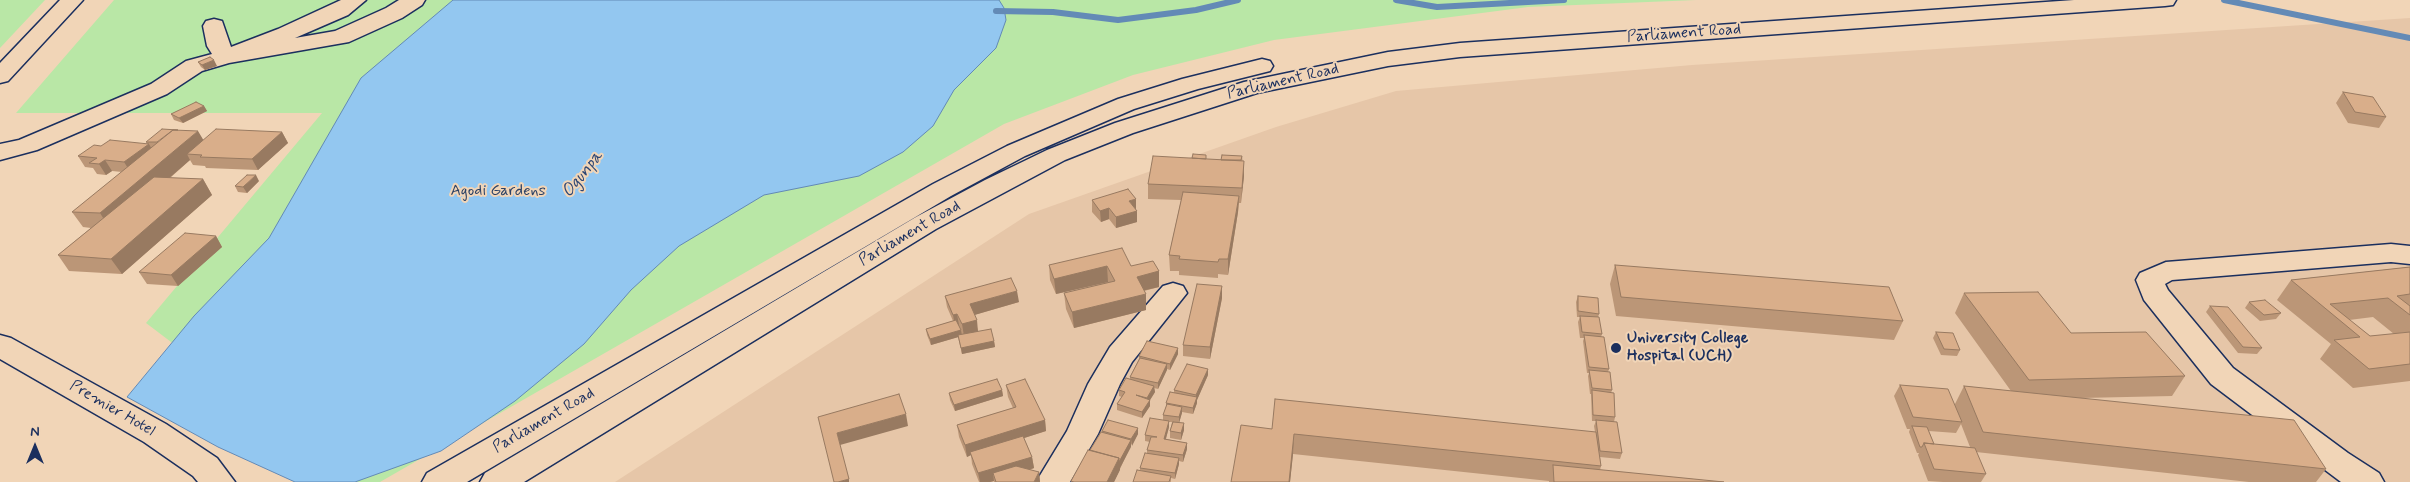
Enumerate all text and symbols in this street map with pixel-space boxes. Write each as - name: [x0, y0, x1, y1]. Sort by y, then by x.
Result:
- street label: Parliament Road: [1626, 20, 1742, 48]
- street label: Parliament Road: [1225, 60, 1341, 104]
- water label: Ogunpa: [558, 147, 608, 203]
- park label: Agodi Gardens: [450, 182, 546, 202]
- street label: Parliament Road: [856, 197, 964, 271]
- place label: University College Hospital (UCH): [1627, 329, 1748, 367]
- marker: University College Hospital (UCH): [1609, 341, 1623, 355]
- street label: Premier Hotel: [66, 377, 158, 441]
- street label: Parliament Road: [490, 384, 598, 458]
- north arrow: [10, 422, 60, 472]
- text: N: [30, 423, 40, 441]

